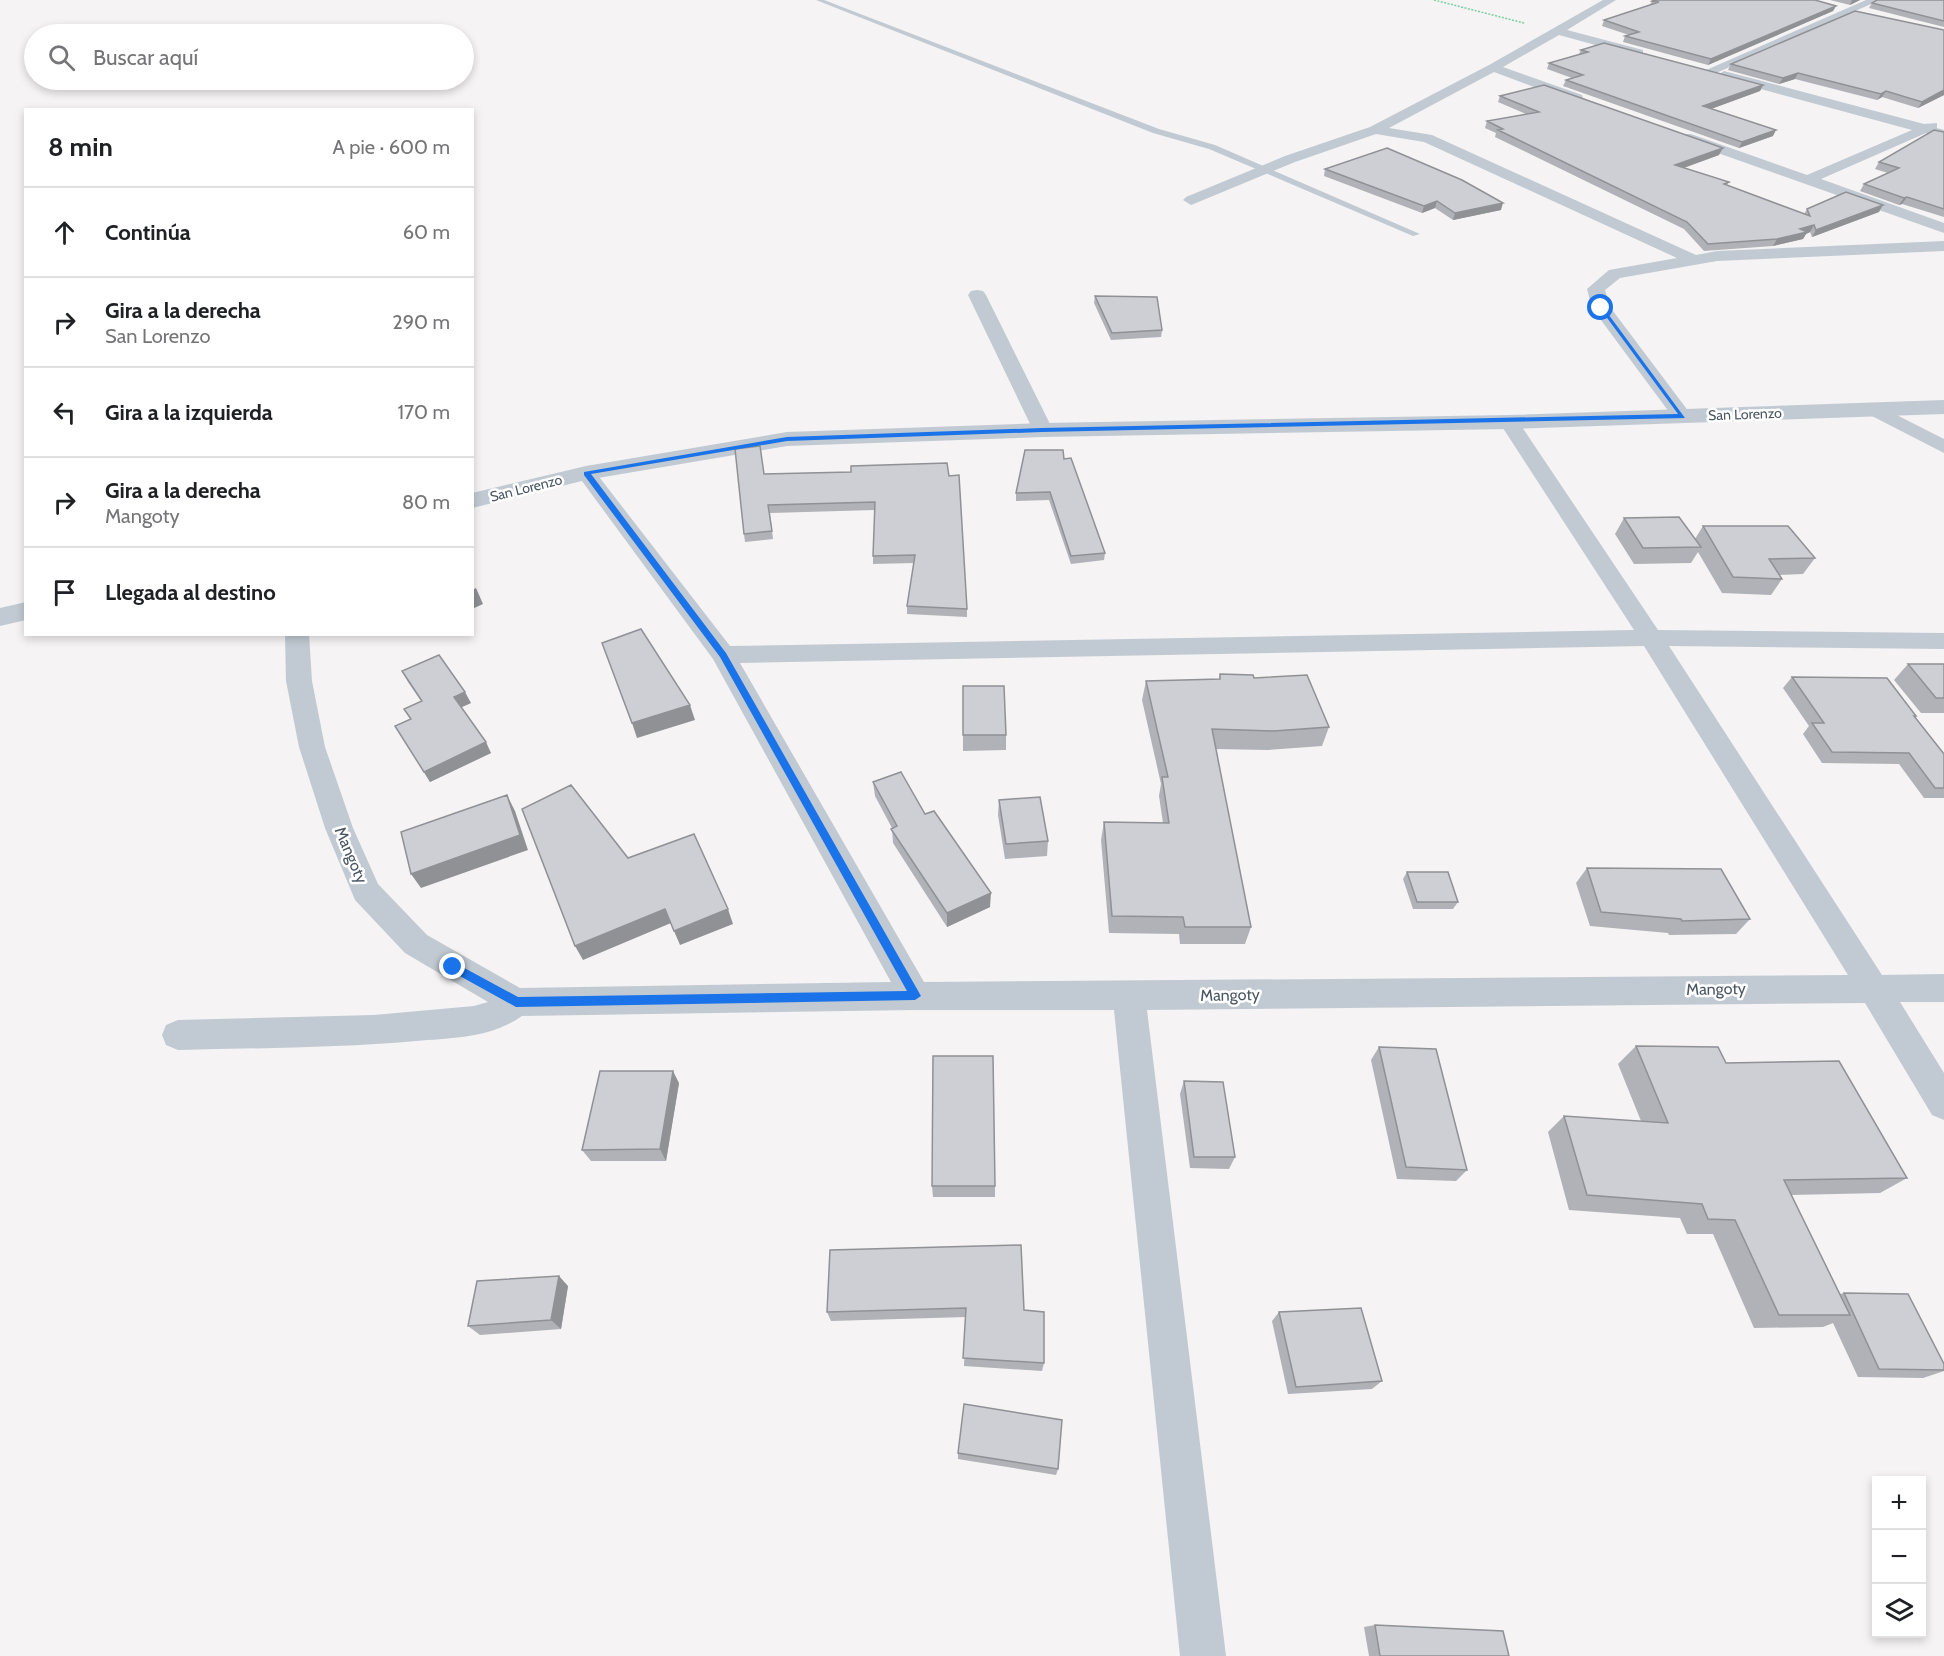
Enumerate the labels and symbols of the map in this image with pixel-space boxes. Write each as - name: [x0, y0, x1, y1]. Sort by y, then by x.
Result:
- route start: [1587, 294, 1613, 320]
- street label: San Lorenzo: [1708, 404, 1782, 424]
- street label: San Lorenzo: [488, 470, 564, 506]
- street label: Mangoty: [331, 824, 371, 886]
- route end: [439, 953, 465, 979]
- street label: Mangoty: [1686, 979, 1746, 999]
- street label: Mangoty: [1200, 985, 1260, 1005]

